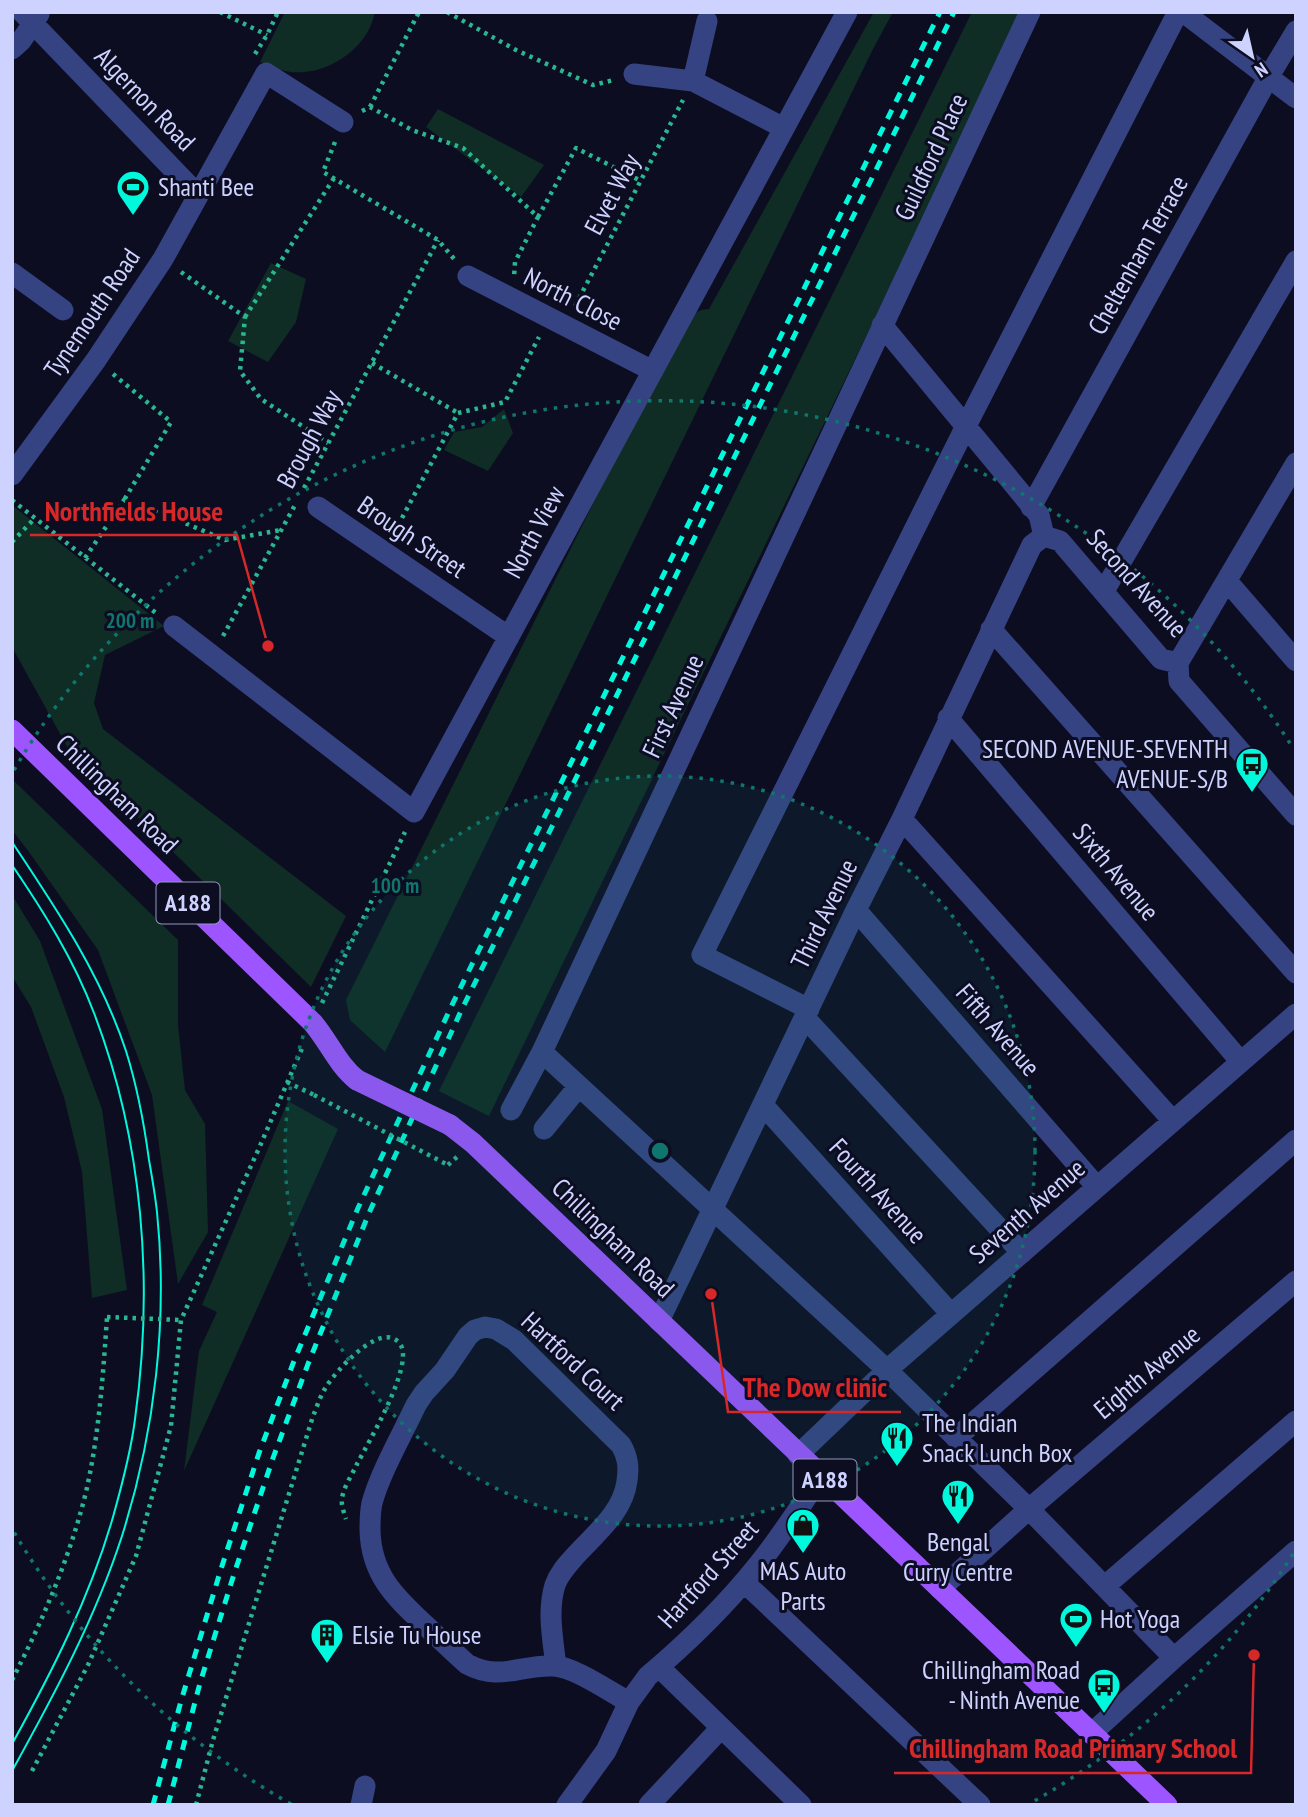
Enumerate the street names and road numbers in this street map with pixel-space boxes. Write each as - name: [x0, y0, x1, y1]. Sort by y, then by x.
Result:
- street label: Algernon Road: [88, 40, 203, 157]
- street label: Guildford Place: [887, 88, 974, 226]
- street label: Elvet Way: [577, 147, 647, 240]
- street label: Cheltenham Terrace: [1080, 169, 1195, 340]
- street label: Tynemouth Road: [36, 242, 147, 384]
- street label: North Close: [519, 260, 628, 337]
- street label: Brough Way: [269, 384, 348, 493]
- street label: North View: [496, 479, 572, 584]
- street label: Brough Street: [352, 488, 473, 585]
- street label: Second Avenue: [1080, 521, 1195, 644]
- street label: First Avenue: [634, 649, 711, 763]
- street label: Chillingham Road: [49, 727, 186, 860]
- street label: Sixth Avenue: [1066, 816, 1167, 927]
- street label: Third Avenue: [783, 854, 864, 974]
- road number: A188: [156, 882, 220, 923]
- street label: Fifth Avenue: [949, 977, 1048, 1083]
- street label: Fourth Avenue: [823, 1131, 934, 1250]
- street label: Seventh Avenue: [962, 1151, 1091, 1270]
- street label: Chillingham Road: [545, 1171, 682, 1304]
- street label: Hartford Court: [515, 1304, 632, 1417]
- street label: Eighth Avenue: [1087, 1318, 1207, 1426]
- road number: A188: [794, 1460, 856, 1500]
- street label: Hartford Street: [650, 1513, 765, 1635]

